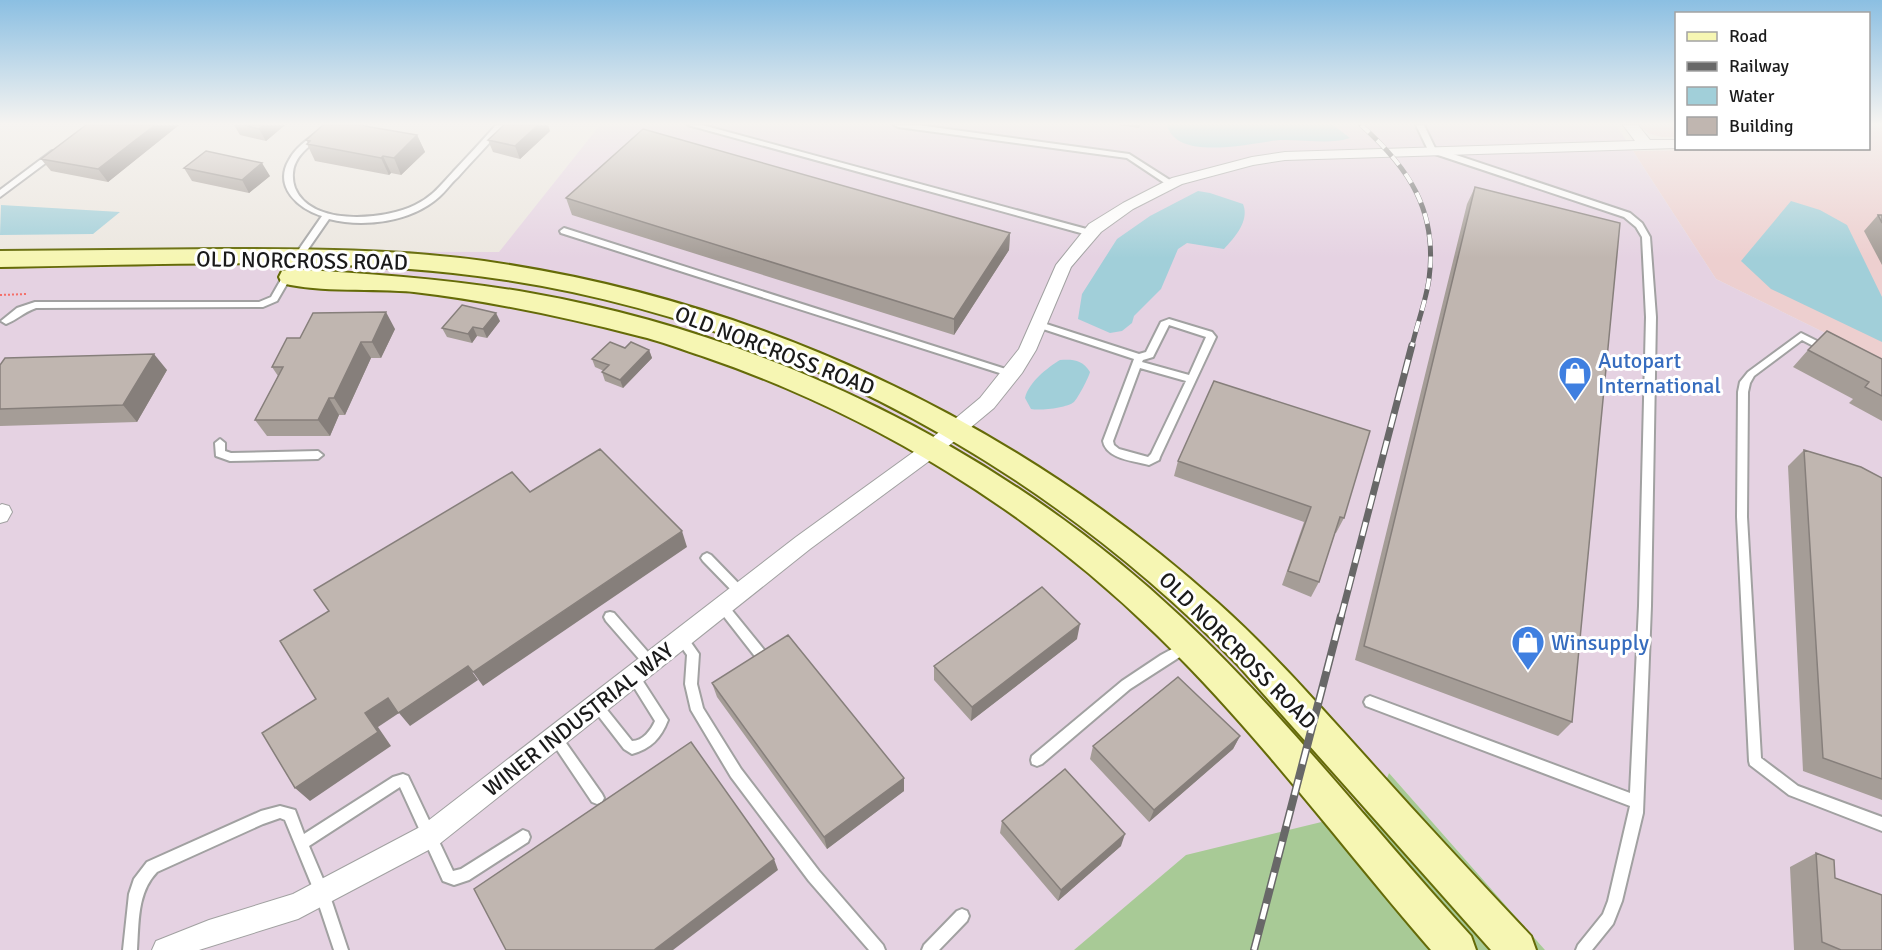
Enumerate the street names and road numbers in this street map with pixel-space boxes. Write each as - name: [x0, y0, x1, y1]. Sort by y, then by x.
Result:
- street label: OLD NORCROSS ROAD: [196, 245, 408, 276]
- street label: OLD NORCROSS ROAD: [671, 300, 879, 401]
- street label: OLD NORCROSS ROAD: [1153, 566, 1322, 735]
- street label: WINER INDUSTRIAL WAY: [478, 637, 679, 802]

